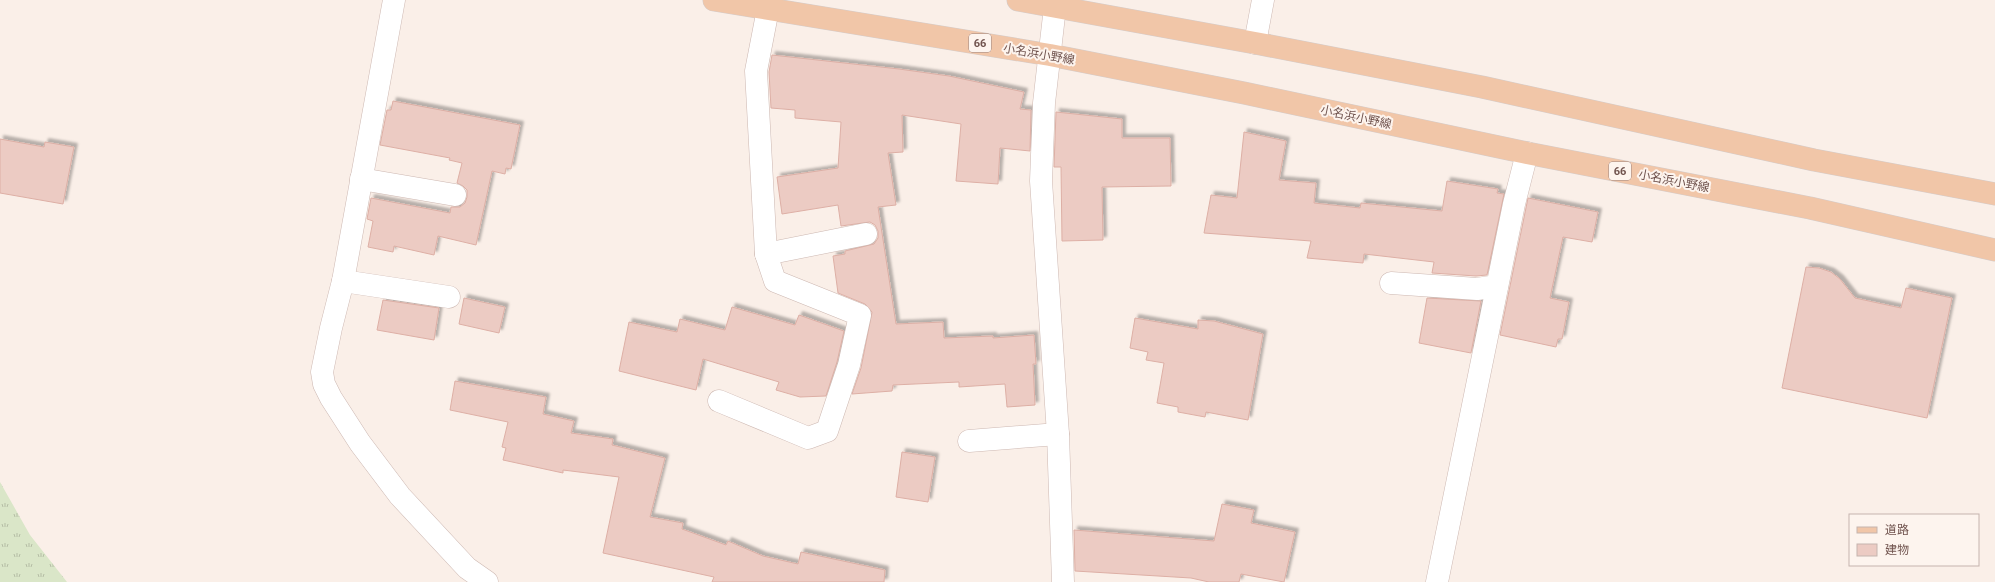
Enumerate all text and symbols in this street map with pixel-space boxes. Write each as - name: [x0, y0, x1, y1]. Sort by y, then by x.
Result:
- road number: 66: [969, 34, 991, 52]
- street label: 小名浜小野線: [1002, 41, 1076, 67]
- street label: 小名浜小野線: [1319, 103, 1393, 131]
- road number: 66: [1609, 162, 1631, 180]
- street label: 小名浜小野線: [1637, 167, 1711, 195]
- legend: [1849, 514, 1979, 566]
- text: 道路: [1885, 523, 1909, 537]
- text: 建物: [1885, 543, 1909, 557]

